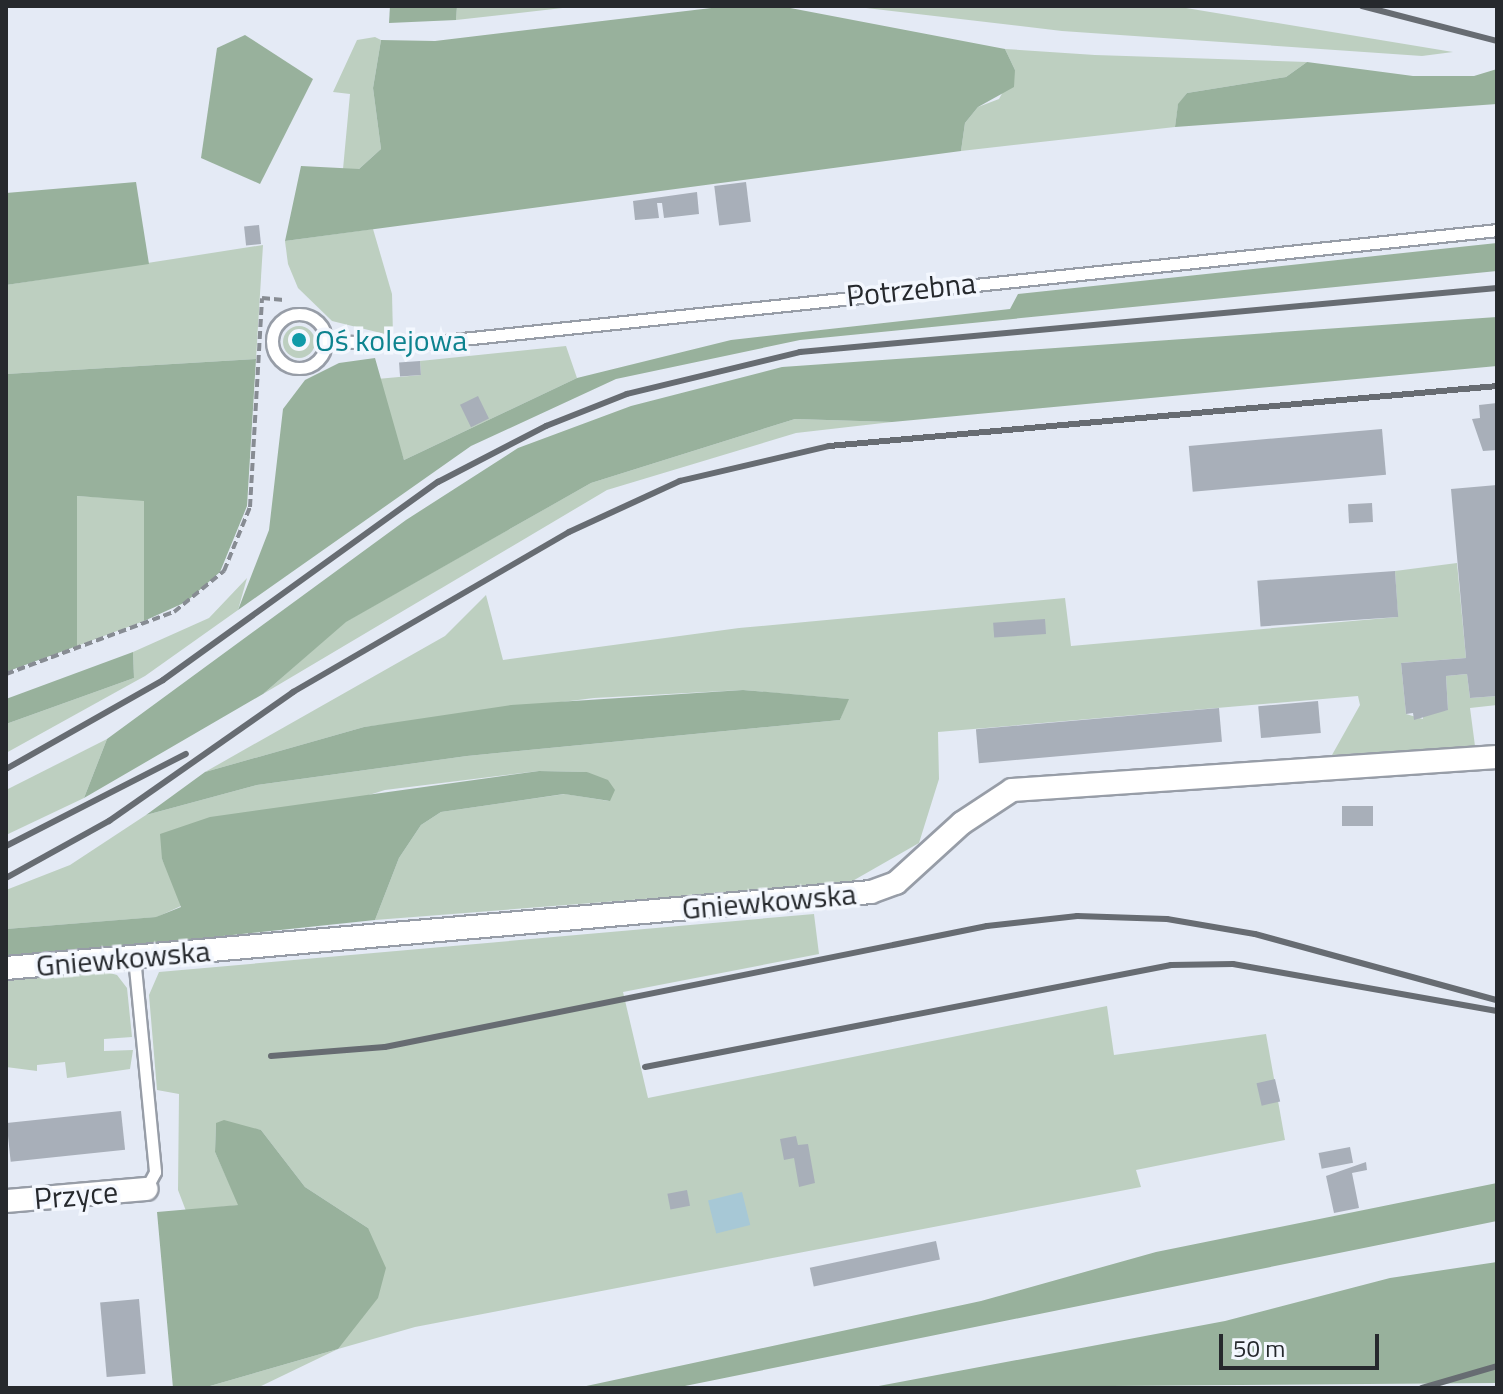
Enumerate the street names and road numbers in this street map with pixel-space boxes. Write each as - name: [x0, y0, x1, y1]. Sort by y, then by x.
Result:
- street label: Potrzebna: [845, 264, 977, 314]
- street label: Gniewkowska: [680, 875, 858, 927]
- street label: Gniewkowska: [34, 932, 212, 984]
- street label: Przyce: [33, 1173, 119, 1217]

